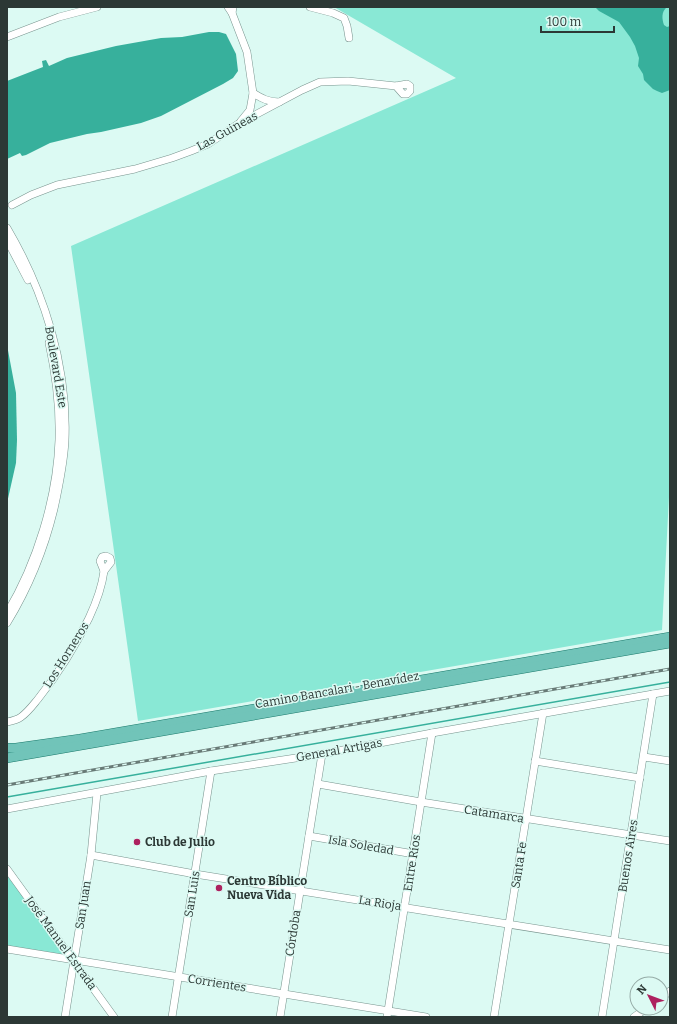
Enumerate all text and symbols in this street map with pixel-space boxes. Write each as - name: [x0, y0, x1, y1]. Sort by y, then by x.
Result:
- scale bar: [541, 8, 614, 34]
- text: 100 m: [547, 15, 582, 29]
- street label: Las Guineas: [194, 108, 260, 153]
- street label: Boulevard Este: [42, 325, 70, 409]
- street label: Los Horneros: [40, 619, 92, 690]
- street label: Camino Bancalari - Benavídez: [254, 669, 420, 711]
- street label: General Artigas: [295, 735, 383, 764]
- street label: Catamarca: [463, 802, 525, 826]
- street label: Buenos Aires: [615, 818, 641, 893]
- street label: Isla Soledad: [327, 832, 395, 858]
- street label: Entre Ríos: [401, 833, 423, 892]
- place label: Club de Julio: [145, 835, 215, 849]
- marker: Club de Julio: [132, 837, 142, 847]
- street label: Santa Fe: [508, 841, 530, 889]
- street label: San Luis: [181, 870, 203, 918]
- place label: Centro Bíblico Nueva Vida: [227, 874, 307, 902]
- street label: San Juan: [72, 879, 94, 930]
- marker: Centro Bíblico Nueva Vida: [214, 883, 224, 893]
- street label: José Manuel Estrada: [22, 893, 100, 993]
- street label: La Rioja: [357, 893, 403, 913]
- street label: Córdoba: [282, 908, 304, 957]
- street label: Corrientes: [187, 971, 247, 995]
- north arrow: [629, 976, 669, 1016]
- text: N: [634, 982, 650, 997]

